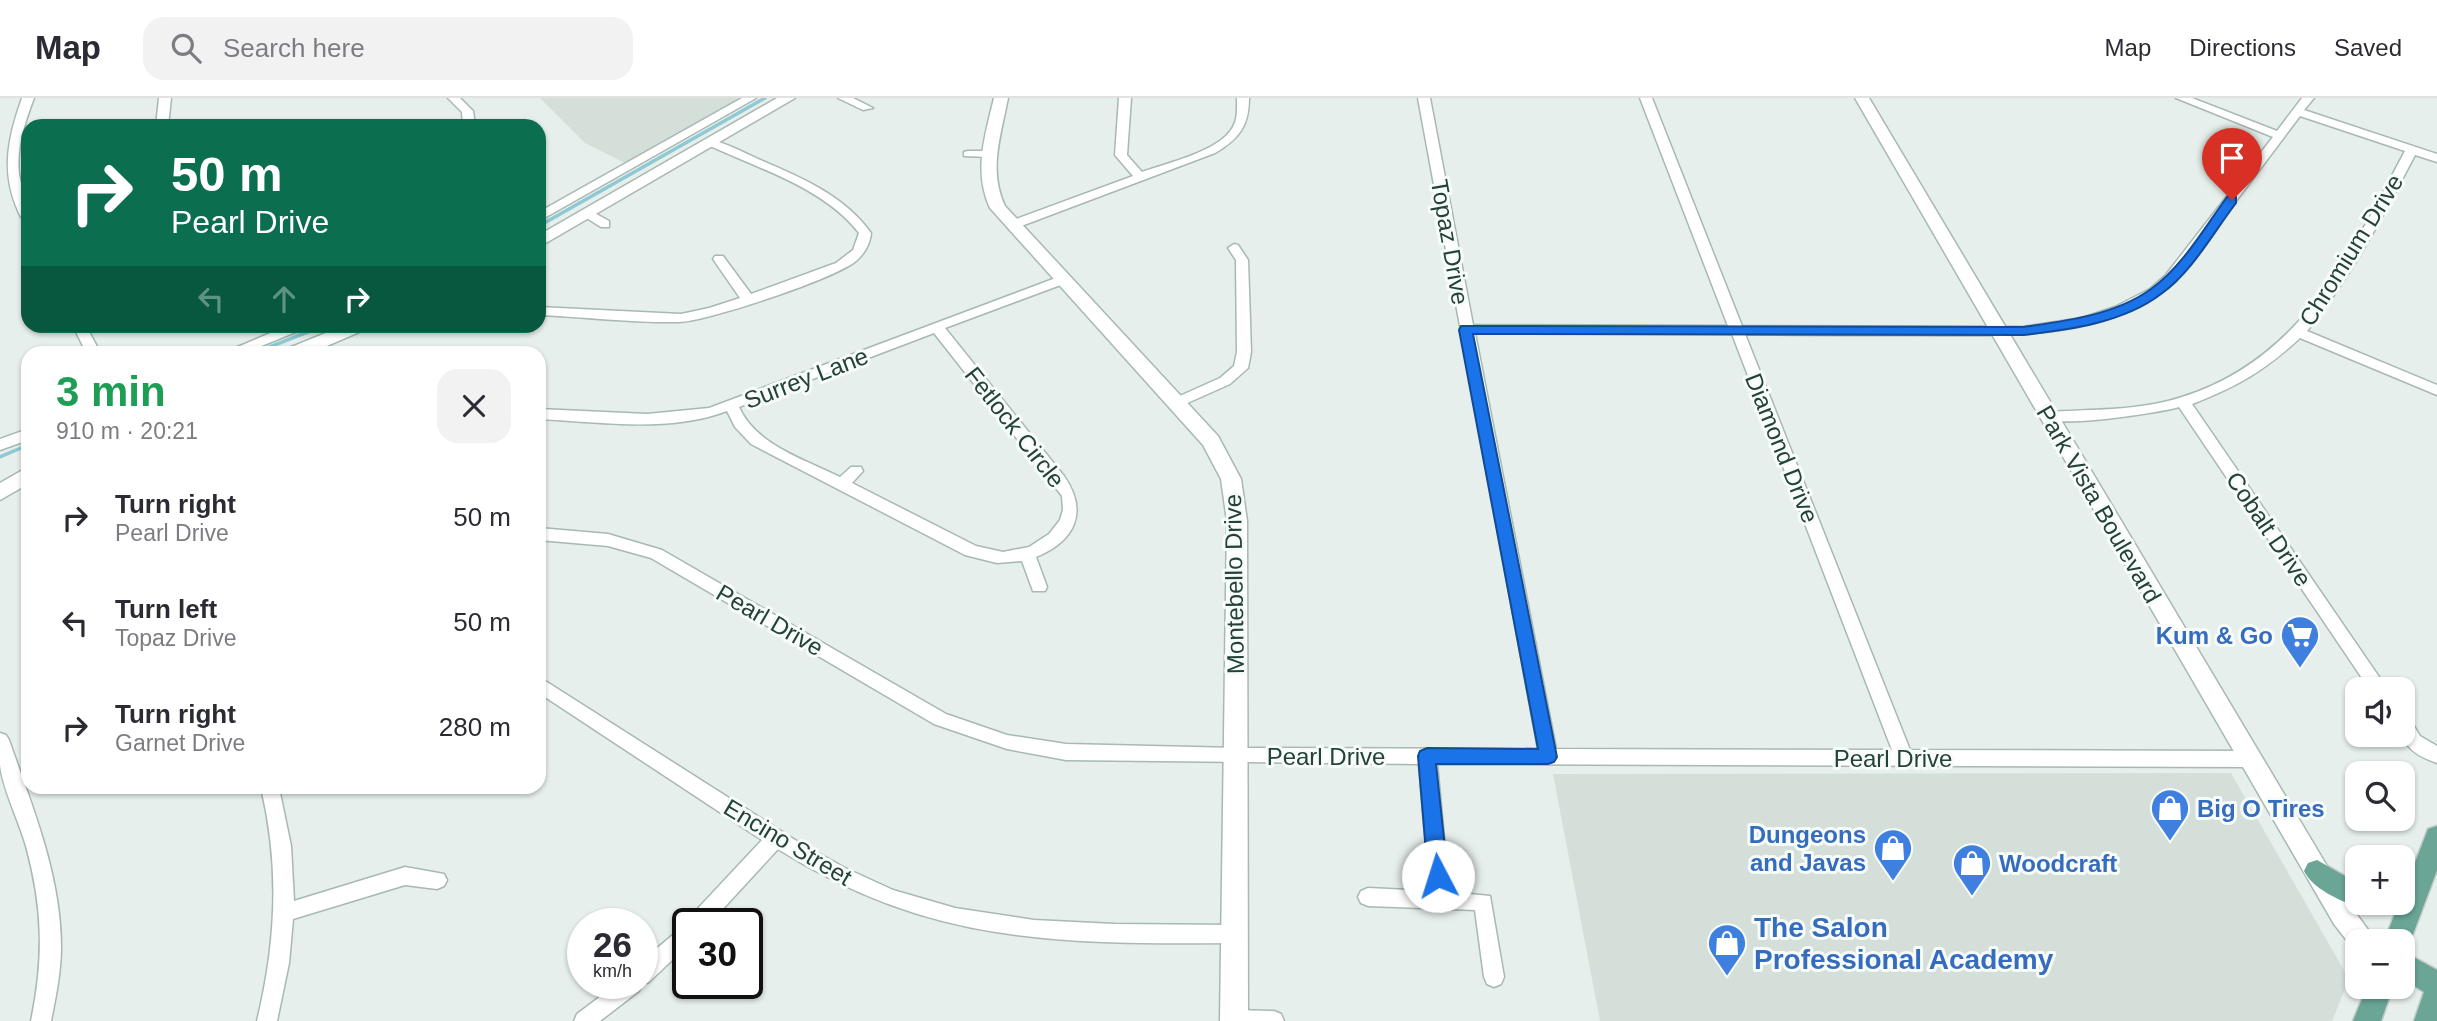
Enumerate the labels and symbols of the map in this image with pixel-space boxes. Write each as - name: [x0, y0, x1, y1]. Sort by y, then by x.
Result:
- pin: [2202, 128, 2262, 200]
- street label: Chromium Drive: [2294, 169, 2408, 331]
- street label: Topaz Drive: [1426, 177, 1474, 307]
- street label: Surrey Lane: [740, 342, 872, 414]
- street label: Fetlock Circle: [960, 361, 1070, 493]
- street label: Diamond Drive: [1740, 369, 1824, 527]
- street label: Park Vista Boulevard: [2031, 400, 2167, 608]
- street label: Cobalt Drive: [2221, 467, 2317, 591]
- street label: Montebello Drive: [1219, 494, 1249, 674]
- street label: Pearl Drive: [712, 579, 828, 661]
- supermarket icon: Kum & Go: [2279, 614, 2321, 669]
- place label: Kum & Go: [2156, 622, 2273, 649]
- street label: Pearl Drive: [1267, 743, 1385, 770]
- street label: Pearl Drive: [1834, 745, 1952, 772]
- shop icon: Big O Tires: [2149, 787, 2191, 842]
- street label: Encino Street: [719, 793, 857, 891]
- place label: Big O Tires: [2197, 795, 2325, 822]
- place label: Dungeons and Javas: [1749, 821, 1866, 876]
- shop icon: Dungeons and Javas: [1872, 827, 1914, 882]
- position arrow: [1401, 839, 1475, 913]
- shop icon: Woodcraft: [1951, 842, 1993, 897]
- place label: Woodcraft: [1999, 850, 2117, 877]
- speed limit sign: 30: [672, 908, 763, 999]
- place label: The Salon Professional Academy: [1754, 912, 2054, 975]
- shop icon: The Salon Professional Academy: [1706, 922, 1748, 977]

